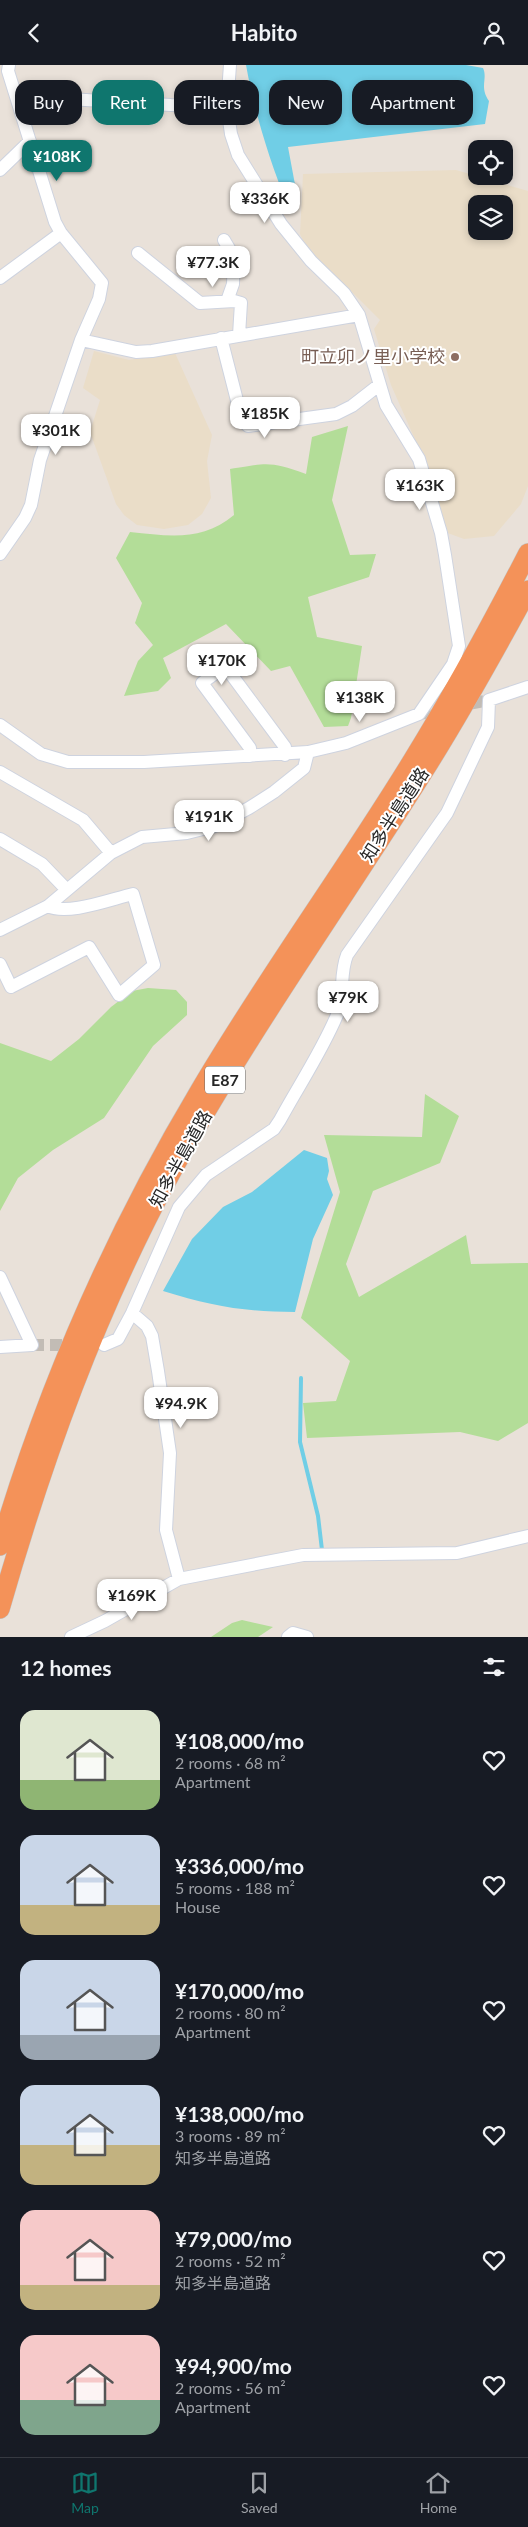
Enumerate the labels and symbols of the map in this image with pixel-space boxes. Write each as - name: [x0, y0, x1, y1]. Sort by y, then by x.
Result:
- pin: ¥108K: [22, 139, 92, 182]
- pin: ¥336K: [230, 181, 300, 224]
- pin: ¥77.3K: [172, 245, 254, 288]
- place label: 町立卯ノ里小学校: [301, 345, 445, 367]
- marker: 町立卯ノ里小学校: [449, 351, 461, 363]
- pin: ¥185K: [230, 397, 300, 439]
- pin: ¥301K: [21, 413, 91, 456]
- pin: ¥163K: [385, 469, 455, 511]
- pin: ¥170K: [187, 643, 257, 686]
- pin: ¥138K: [325, 681, 395, 723]
- street label: 知多半島道路: [356, 763, 433, 866]
- pin: ¥191K: [174, 799, 244, 842]
- pin: ¥79K: [318, 981, 378, 1023]
- road number: E87: [205, 1067, 245, 1093]
- street label: 知多半島道路: [144, 1106, 216, 1211]
- pin: ¥94.9K: [140, 1387, 222, 1429]
- pin: ¥169K: [97, 1579, 167, 1621]

